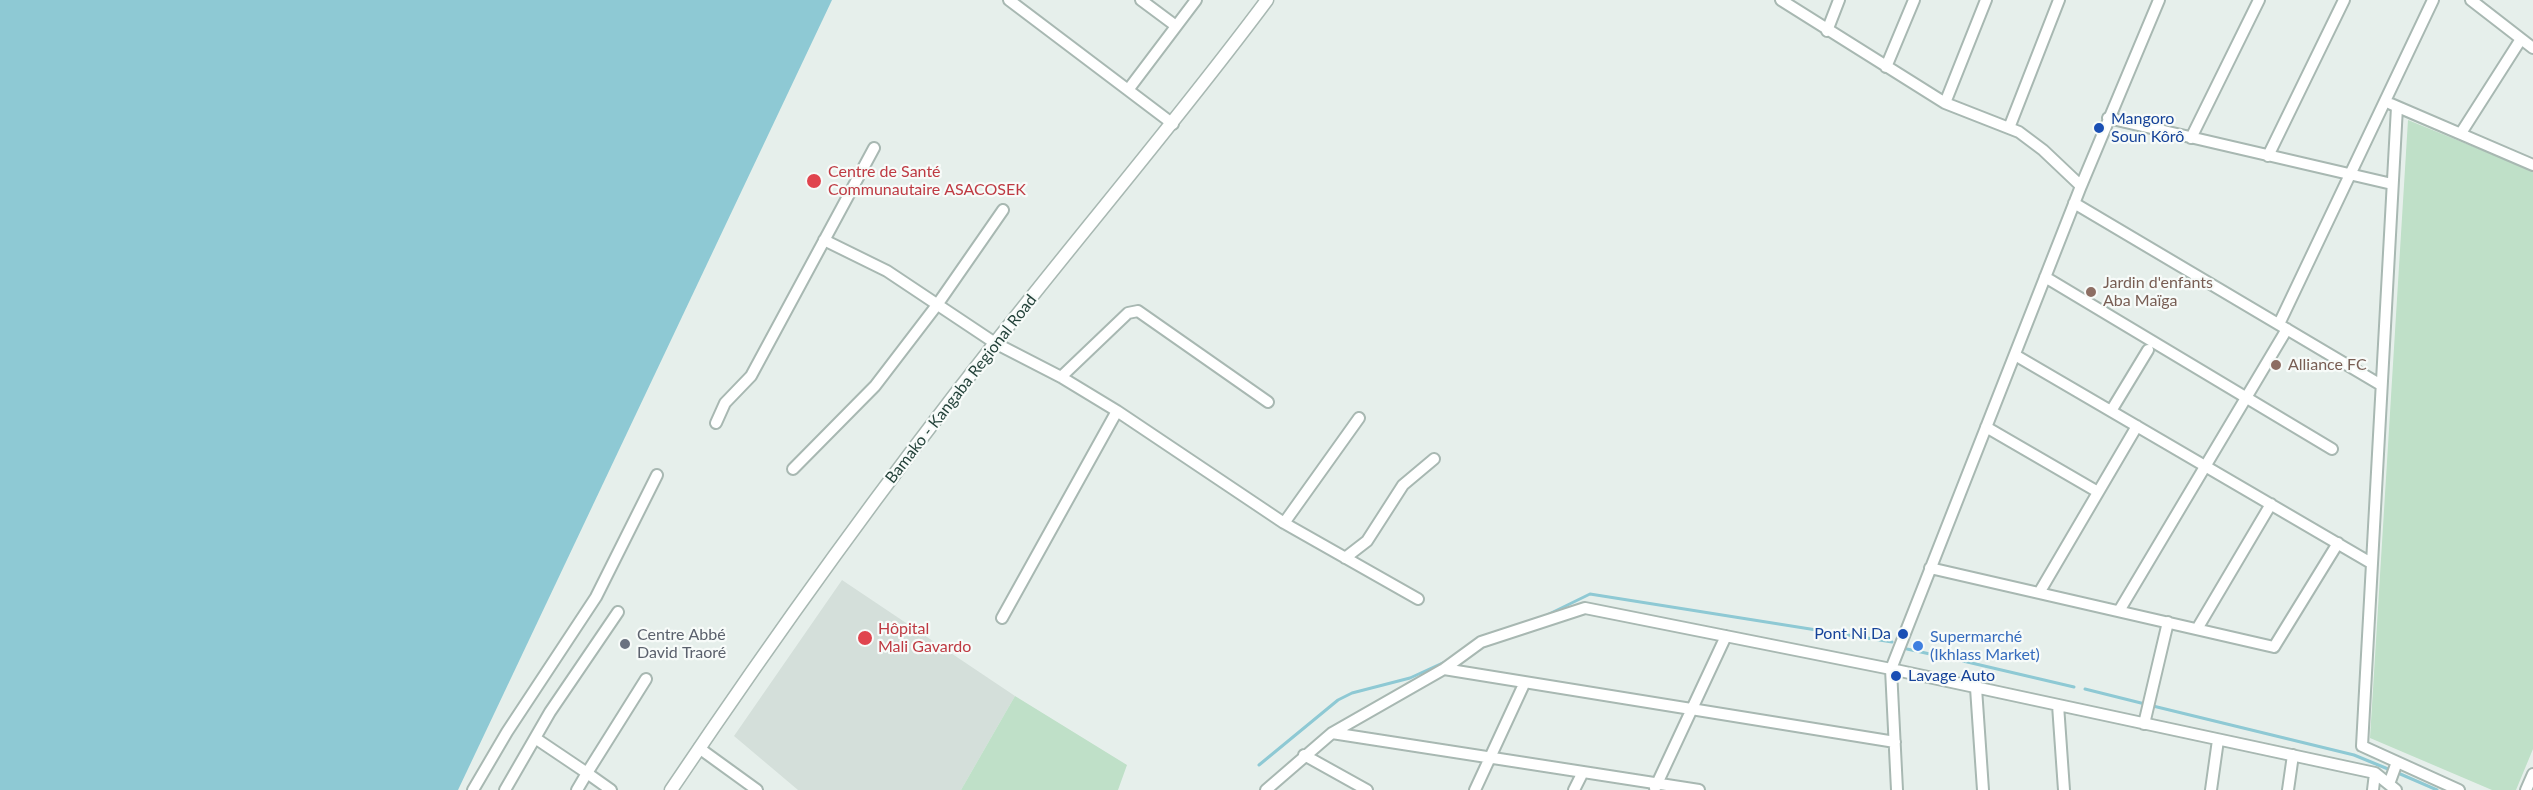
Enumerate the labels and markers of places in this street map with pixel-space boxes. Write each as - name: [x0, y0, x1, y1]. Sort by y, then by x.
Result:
- place label: Mangoro Soun Kôrô: [2111, 109, 2184, 147]
- marker: Mangoro Soun Kôrô: [2092, 121, 2106, 135]
- place label: Centre de Santé Communautaire ASACOSEK: [828, 162, 1026, 200]
- marker: Centre de Santé Communautaire ASACOSEK: [805, 172, 823, 190]
- place label: Jardin d'enfants Aba Maïga: [2103, 273, 2213, 311]
- marker: Jardin d'enfants Aba Maïga: [2084, 285, 2098, 299]
- place label: Alliance FC: [2288, 355, 2367, 375]
- marker: Alliance FC: [2269, 358, 2283, 372]
- place label: Hôpital Mali Gavardo: [878, 619, 971, 657]
- place label: Pont Ni Da: [1814, 624, 1891, 644]
- place label: Centre Abbé David Traoré: [637, 625, 726, 663]
- marker: Pont Ni Da: [1896, 627, 1910, 641]
- place label: Supermarché (Ikhlass Market): [1930, 627, 2040, 665]
- marker: Hôpital Mali Gavardo: [856, 629, 874, 647]
- marker: Centre Abbé David Traoré: [618, 637, 632, 651]
- marker: Supermarché (Ikhlass Market): [1911, 639, 1925, 653]
- place label: Lavage Auto: [1908, 666, 1995, 686]
- marker: Lavage Auto: [1889, 669, 1903, 683]

